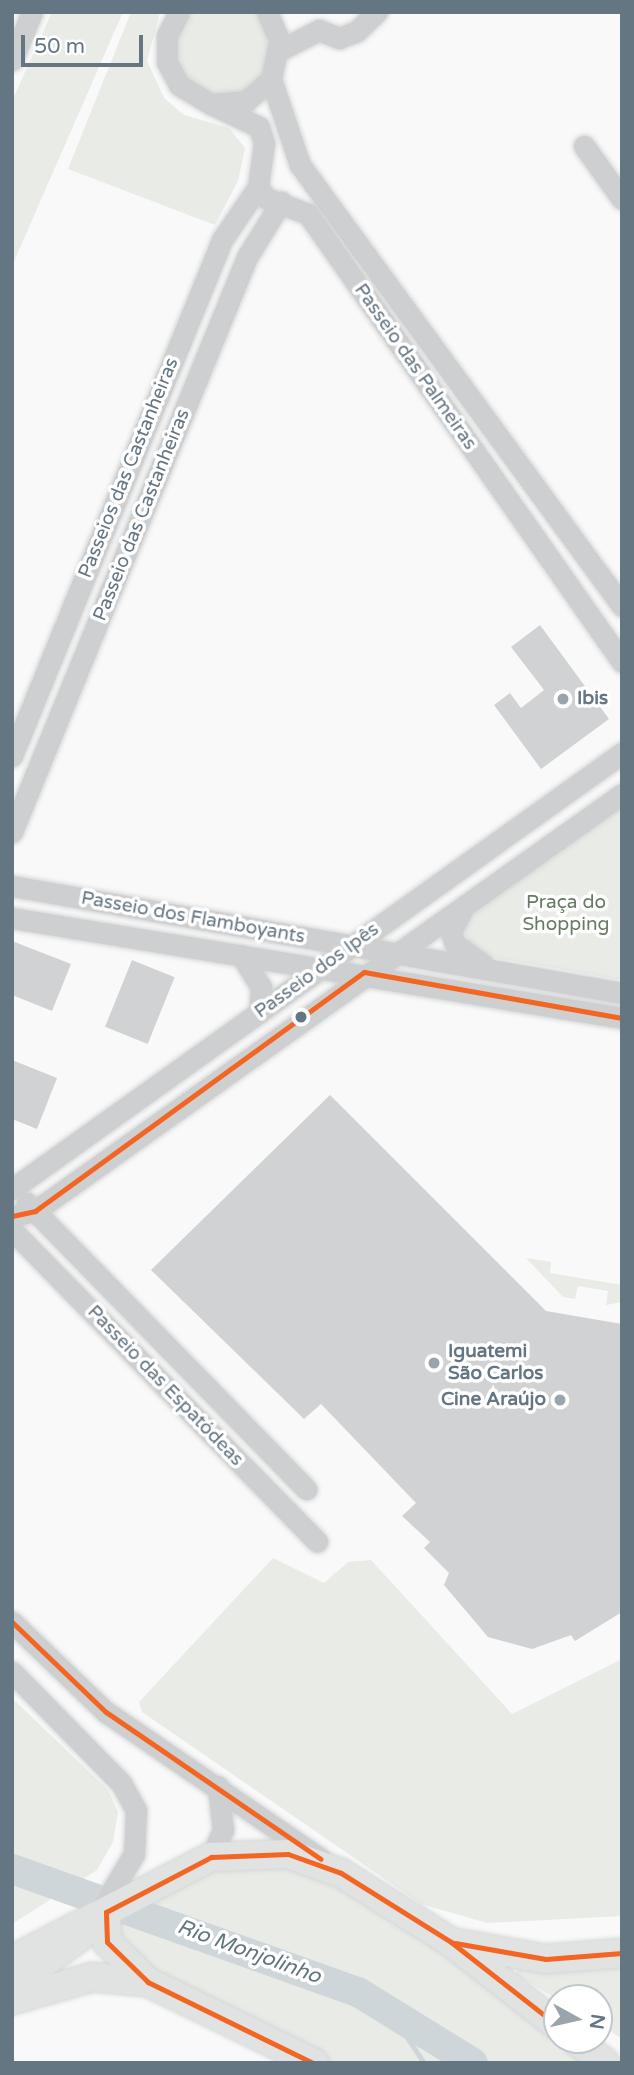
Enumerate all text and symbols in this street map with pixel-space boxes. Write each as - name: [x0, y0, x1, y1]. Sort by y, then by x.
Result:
- scale bar: [24, 21, 147, 65]
- text: 50 m: [34, 34, 85, 59]
- street label: Passeio das Palmeiras: [349, 280, 481, 454]
- street label: Passeios das Castanheiras: [74, 355, 184, 581]
- street label: Passeio das Castanheiras: [89, 406, 195, 624]
- place label: Ibis: [577, 688, 608, 710]
- marker: Ibis: [555, 691, 571, 707]
- street label: Passeio dos Flamboyants: [79, 887, 307, 949]
- park label: Praça do Shopping: [523, 892, 609, 936]
- street label: Passeio dos Ipês: [250, 918, 384, 1024]
- unlabelled marker: [294, 1010, 308, 1024]
- street label: Passeio das Espatódeas: [82, 1301, 248, 1471]
- place label: Iguatemi São Carlos: [448, 1341, 543, 1385]
- marker: Iguatemi São Carlos: [426, 1355, 442, 1371]
- place label: Cine Araújo: [441, 1389, 546, 1411]
- marker: Cine Araújo: [552, 1392, 568, 1408]
- water label: Rio Monjolinho: [174, 1914, 324, 1990]
- north arrow: [543, 1984, 613, 2054]
- text: N: [585, 2013, 609, 2031]

